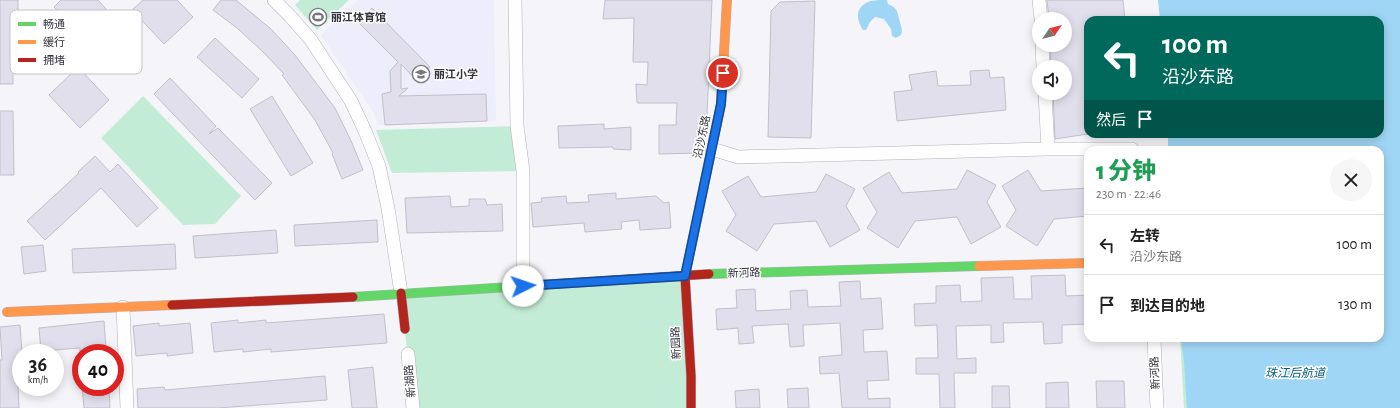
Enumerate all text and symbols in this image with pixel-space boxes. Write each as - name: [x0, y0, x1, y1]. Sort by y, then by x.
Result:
- sports icon: 丽江体育馆: [308, 7, 328, 27]
- legend: [10, 10, 142, 74]
- place label: 丽江体育馆: [331, 11, 386, 23]
- north arrow: [1032, 12, 1072, 52]
- map controls: [1032, 12, 1072, 100]
- text: 畅通: [43, 18, 65, 30]
- text: 100 m: [1162, 31, 1228, 59]
- icon: left: [1096, 32, 1148, 84]
- text: 缓行: [43, 36, 65, 48]
- text: 拥堵: [43, 55, 65, 66]
- pin: [706, 56, 740, 90]
- button: sound: [1032, 60, 1072, 100]
- icon: arrive: [712, 62, 734, 84]
- school or university icon: 丽江小学: [411, 64, 431, 84]
- place label: 丽江小学: [434, 68, 478, 80]
- text: 沿沙东路: [1162, 69, 1234, 87]
- icon: arrive: [1134, 108, 1156, 130]
- text: 然后: [1096, 113, 1126, 128]
- street label: 沿沙东路: [691, 114, 712, 160]
- button: close: [1330, 159, 1372, 201]
- text: 1 分钟: [1096, 160, 1156, 184]
- text: 230 m · 22:46: [1096, 188, 1161, 201]
- text: 左转: [1130, 229, 1160, 244]
- icon: left: [1096, 234, 1118, 256]
- text: 100 m: [1337, 237, 1372, 252]
- text: 沿沙东路: [1130, 251, 1182, 264]
- position arrow: [502, 265, 544, 307]
- street label: 新河路: [727, 266, 761, 279]
- icon: arrive: [1096, 294, 1118, 316]
- text: 130 m: [1338, 297, 1372, 312]
- text: 到达目的地: [1130, 299, 1205, 314]
- street label: 新园路: [669, 326, 682, 360]
- speed limit sign: 40: [72, 344, 124, 396]
- text: 36: [29, 355, 47, 375]
- street label: 新河路: [1148, 356, 1161, 390]
- street label: 新湖路: [402, 364, 417, 398]
- water label: 珠江后航道: [1265, 366, 1327, 379]
- text: km/h: [28, 375, 48, 385]

